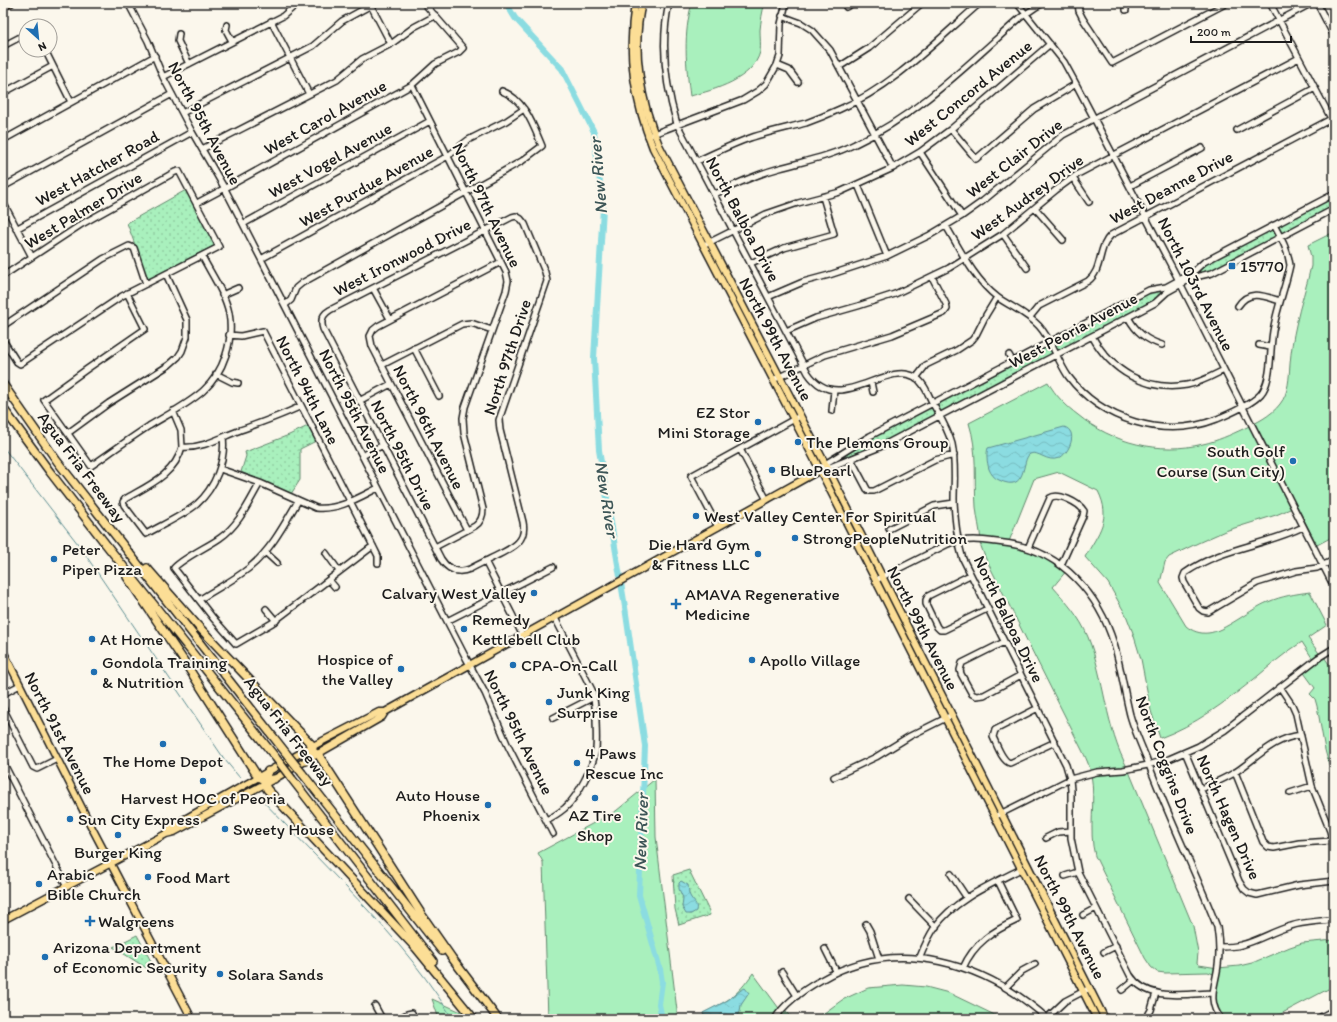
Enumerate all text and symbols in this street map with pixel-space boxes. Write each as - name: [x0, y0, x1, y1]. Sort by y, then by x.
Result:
- north arrow: [18, 18, 58, 58]
- scale bar: [1191, 18, 1291, 44]
- text: 200 m: [1197, 25, 1231, 39]
- street label: West Concord Avenue: [900, 35, 1036, 151]
- text: N: [36, 39, 49, 54]
- street label: North 95th Avenue: [164, 58, 246, 188]
- street label: West Carol Avenue: [260, 75, 390, 159]
- street label: West Clair Drive: [962, 114, 1066, 202]
- street label: West Vogel Avenue: [265, 118, 395, 202]
- street label: West Hatcher Road: [32, 125, 163, 210]
- water label: New River: [584, 135, 612, 215]
- street label: North 97th Avenue: [448, 139, 526, 271]
- street label: West Purdue Avenue: [295, 141, 437, 231]
- street label: West Deanne Drive: [1106, 146, 1236, 228]
- street label: West Audrey Drive: [967, 149, 1087, 245]
- street label: North Balboa Drive: [702, 153, 784, 285]
- street label: West Palmer Drive: [21, 167, 145, 253]
- street label: West Ironwood Drive: [330, 214, 474, 300]
- street label: North 103rd Avenue: [1154, 214, 1238, 354]
- place label: 15770: [1240, 256, 1284, 276]
- marker: 15770: [1227, 261, 1237, 271]
- street label: North 99th Avenue: [735, 274, 817, 404]
- street label: West Peoria Avenue: [1005, 288, 1141, 372]
- street label: North 97th Drive: [479, 297, 535, 417]
- street label: North 94th Lane: [272, 332, 344, 448]
- street label: North 95th Avenue: [315, 346, 395, 476]
- street label: North 96th Avenue: [389, 361, 469, 493]
- street label: North 95th Drive: [367, 396, 439, 514]
- place label: EZ Stor Mini Storage: [658, 402, 751, 442]
- street label: Agua Fria Freeway: [34, 408, 130, 526]
- marker: EZ Stor Mini Storage: [753, 417, 763, 427]
- place label: The Plemons Group: [806, 432, 949, 452]
- marker: The Plemons Group: [793, 437, 803, 447]
- place label: South Golf Course (Sun City): [1157, 441, 1286, 481]
- marker: South Golf Course (Sun City): [1288, 456, 1298, 466]
- water label: New River: [590, 459, 624, 541]
- place label: BluePearl: [780, 460, 851, 480]
- marker: BluePearl: [767, 465, 777, 475]
- place label: West Valley Center For Spiritual: [704, 506, 936, 526]
- marker: West Valley Center For Spiritual: [691, 511, 701, 521]
- place label: StrongPeopleNutrition: [803, 528, 967, 548]
- marker: StrongPeopleNutrition: [790, 533, 800, 543]
- place label: Die Hard Gym & Fitness LLC: [648, 534, 750, 574]
- place label: Peter Piper Pizza: [62, 539, 142, 579]
- marker: Die Hard Gym & Fitness LLC: [753, 549, 763, 559]
- street label: North Balboa Drive: [970, 552, 1048, 686]
- marker: Peter Piper Pizza: [49, 554, 59, 564]
- street label: North 99th Avenue: [883, 563, 963, 693]
- place label: Calvary West Valley: [382, 583, 526, 603]
- place label: AMAVA Regenerative Medicine: [685, 584, 840, 624]
- marker: Calvary West Valley: [529, 588, 539, 598]
- marker: AMAVA Regenerative Medicine: [670, 598, 682, 610]
- place label: Remedy Kettlebell Club: [472, 609, 580, 649]
- marker: Remedy Kettlebell Club: [459, 624, 469, 634]
- place label: At Home: [100, 629, 163, 649]
- marker: At Home: [87, 634, 97, 644]
- place label: Hospice of the Valley: [317, 649, 394, 689]
- place label: Apollo Village: [760, 650, 860, 670]
- place label: Gondola Training & Nutrition: [102, 652, 228, 692]
- place label: CPA-On-Call: [521, 655, 618, 675]
- marker: Apollo Village: [747, 655, 757, 665]
- marker: CPA-On-Call: [508, 660, 518, 670]
- marker: Hospice of the Valley: [396, 664, 406, 674]
- street label: North 95th Avenue: [480, 666, 558, 798]
- marker: Gondola Training & Nutrition: [89, 667, 99, 677]
- street label: North 91st Avenue: [21, 668, 99, 798]
- street label: Agua Fria Freeway: [240, 672, 338, 790]
- place label: Junk King Surprise: [557, 682, 630, 722]
- street label: North Coggins Drive: [1131, 693, 1203, 837]
- marker: Junk King Surprise: [544, 697, 554, 707]
- marker: The Home Depot: [158, 739, 168, 749]
- place label: 4 Paws Rescue Inc: [585, 743, 664, 783]
- place label: The Home Depot: [103, 751, 223, 771]
- street label: North Hagen Drive: [1193, 752, 1265, 882]
- marker: 4 Paws Rescue Inc: [572, 758, 582, 768]
- marker: Harvest HOC of Peoria: [198, 776, 208, 786]
- place label: Auto House Phoenix: [396, 785, 481, 825]
- place label: Harvest HOC of Peoria: [121, 788, 285, 808]
- water label: New River: [629, 791, 653, 871]
- marker: AZ Tire Shop: [590, 793, 600, 803]
- marker: Auto House Phoenix: [483, 800, 493, 810]
- place label: AZ Tire Shop: [568, 805, 622, 845]
- place label: Sun City Express: [78, 809, 200, 829]
- marker: Sun City Express: [65, 814, 75, 824]
- place label: Sweety House: [233, 819, 334, 839]
- marker: Sweety House: [220, 824, 230, 834]
- marker: Burger King: [113, 830, 123, 840]
- place label: Burger King: [74, 842, 162, 862]
- street label: North 99th Avenue: [1030, 852, 1110, 982]
- place label: Arabic Bible Church: [47, 864, 141, 904]
- place label: Food Mart: [156, 867, 230, 887]
- marker: Food Mart: [143, 872, 153, 882]
- marker: Arabic Bible Church: [34, 879, 44, 889]
- place label: Walgreens: [98, 911, 174, 931]
- marker: Walgreens: [85, 916, 95, 926]
- place label: Arizona Department of Economic Security: [53, 937, 207, 977]
- marker: Arizona Department of Economic Security: [40, 952, 50, 962]
- place label: Solara Sands: [228, 964, 324, 984]
- marker: Solara Sands: [215, 969, 225, 979]

